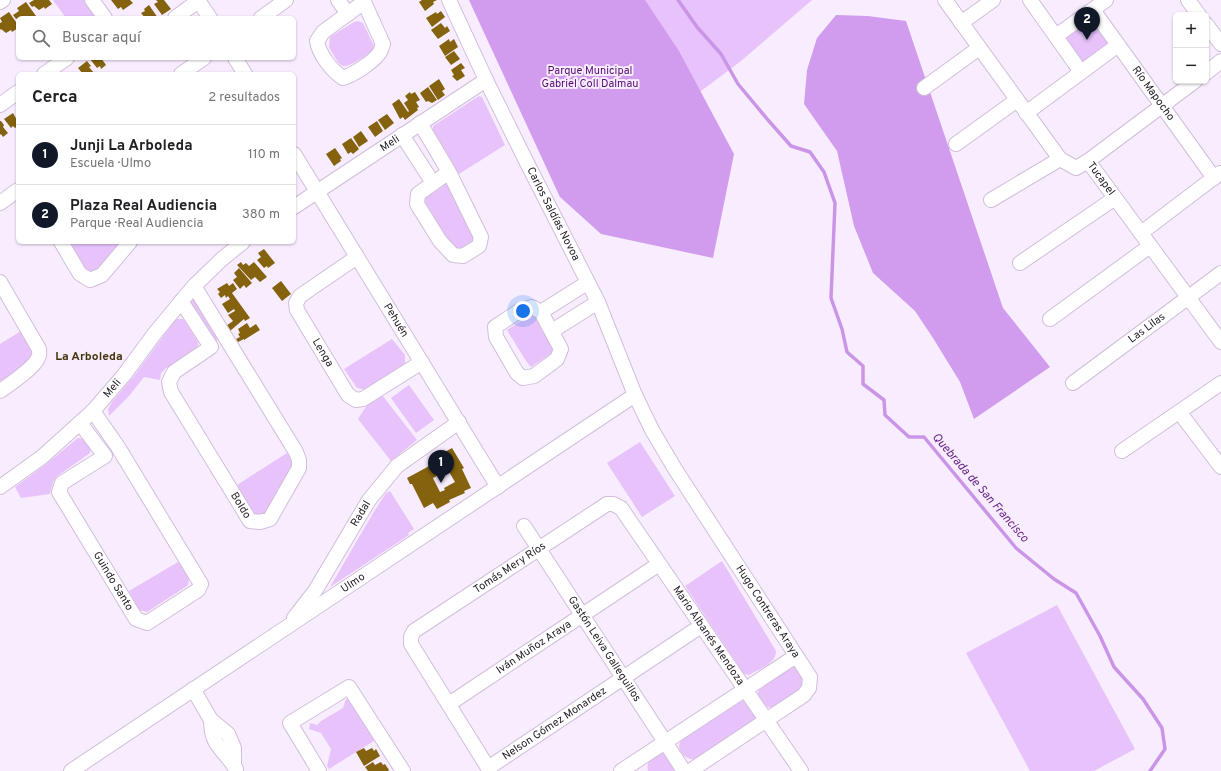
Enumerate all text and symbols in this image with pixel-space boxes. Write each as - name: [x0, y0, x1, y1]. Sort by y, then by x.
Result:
- pin: 2: [1074, 7, 1100, 40]
- map controls: [1173, 12, 1209, 84]
- button: +: [1173, 12, 1209, 48]
- search box: [16, 16, 296, 60]
- icon: search: [30, 27, 52, 49]
- text: Buscar aquí: [62, 29, 141, 48]
- button: −: [1173, 48, 1209, 84]
- street label: Río Mapocho: [1129, 63, 1178, 124]
- park label: Parque Municipal Gabriel Coll Dalmau: [542, 64, 638, 91]
- text: Cerca: [32, 87, 78, 109]
- text: 2 resultados: [208, 90, 280, 106]
- street label: Meli: [378, 132, 402, 155]
- text: Junji La Arboleda: [70, 137, 193, 156]
- text: 1: [42, 147, 48, 163]
- text: 110 m: [248, 147, 280, 163]
- text: Escuela · Ulmo: [70, 156, 151, 172]
- street label: Tucapel: [1084, 159, 1118, 198]
- street label: Carlos Saldías Novoa: [523, 165, 583, 263]
- text: Plaza Real Audiencia: [70, 197, 217, 216]
- text: 2: [41, 207, 49, 223]
- text: 380 m: [242, 207, 280, 223]
- text: Parque · Real Audiencia: [70, 216, 203, 232]
- street label: Pehuén: [380, 301, 412, 340]
- your location: [513, 301, 533, 321]
- street label: Las Lilas: [1126, 310, 1168, 346]
- street label: Lenga: [309, 336, 337, 370]
- district label: La Arboleda: [55, 349, 123, 365]
- street label: Meli: [100, 376, 124, 401]
- water label: Quebrada de San Francisco: [928, 430, 1032, 547]
- pin: 1: [428, 450, 454, 483]
- street label: Boldo: [227, 490, 254, 521]
- street label: Radal: [348, 498, 374, 529]
- street label: Tomás Mery Ríos: [471, 539, 549, 597]
- street label: Guindo Santo: [90, 549, 136, 613]
- street label: Hugo Contreras Araya: [732, 563, 803, 661]
- street label: Ulmo: [338, 570, 368, 596]
- street label: Mario Albanés Mendoza: [669, 583, 747, 688]
- street label: Gastón Leiva Galleguillos: [565, 594, 644, 705]
- street label: Iván Muñoz Araya: [494, 617, 574, 677]
- street label: Nelson Gómez Monardez: [500, 684, 609, 763]

